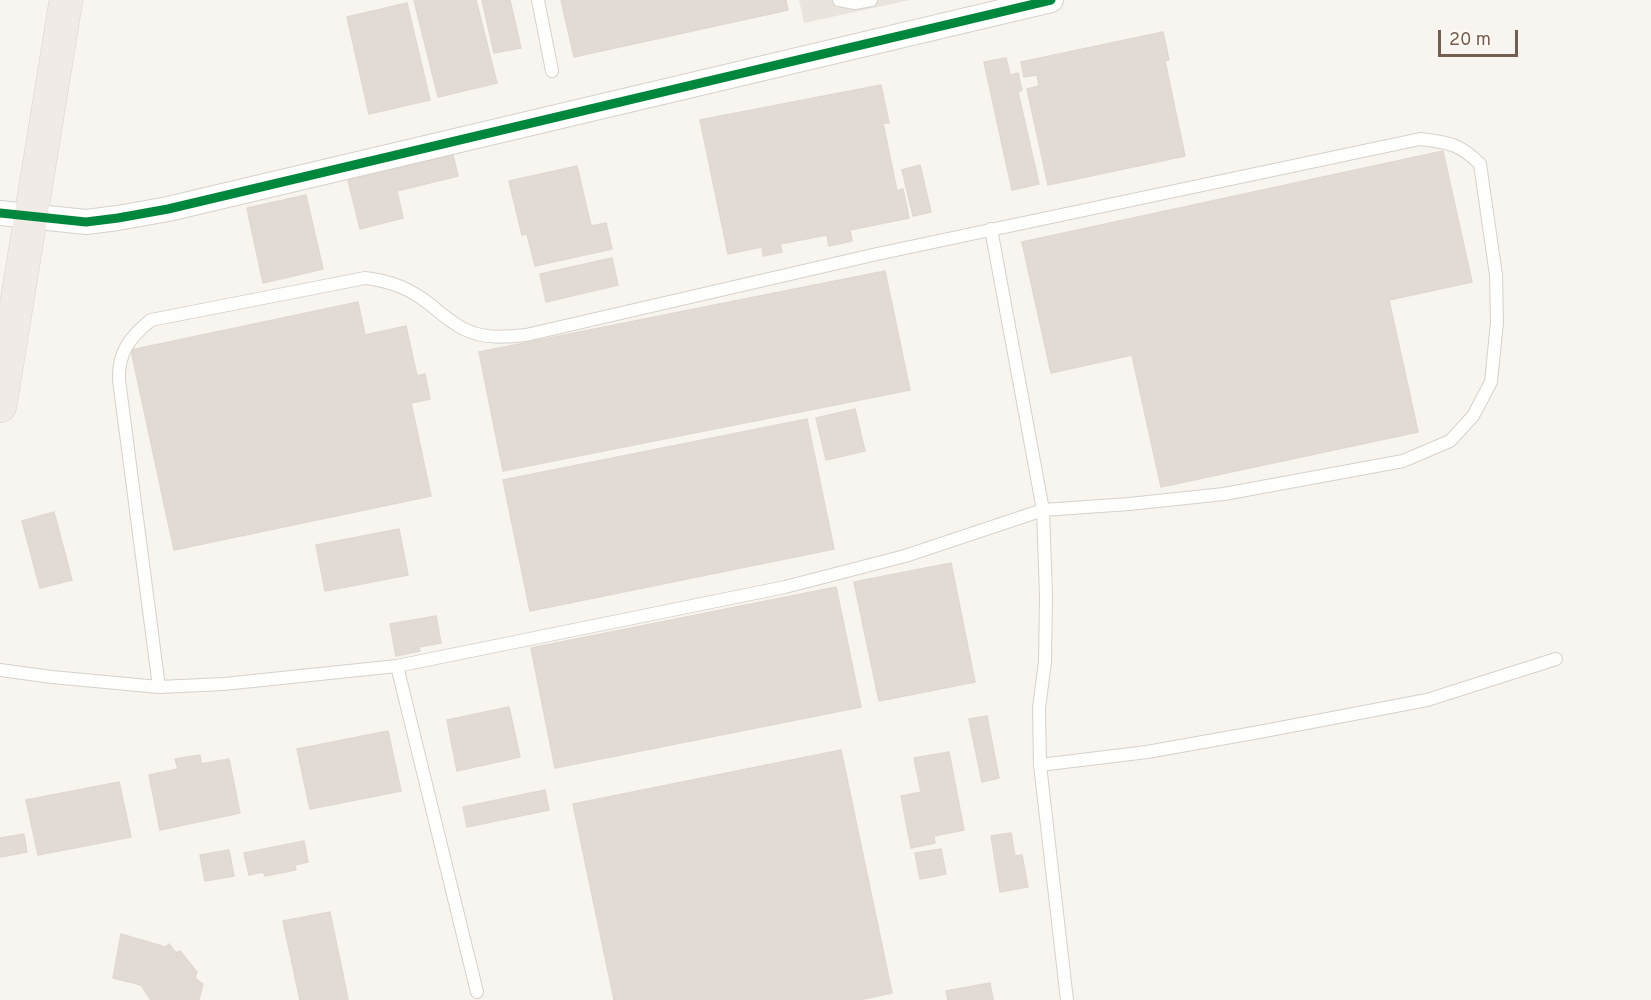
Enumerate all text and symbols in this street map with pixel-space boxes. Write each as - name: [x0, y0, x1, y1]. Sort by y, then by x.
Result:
- scale bar: [1441, 18, 1520, 56]
- text: 20 m: [1449, 29, 1491, 52]

